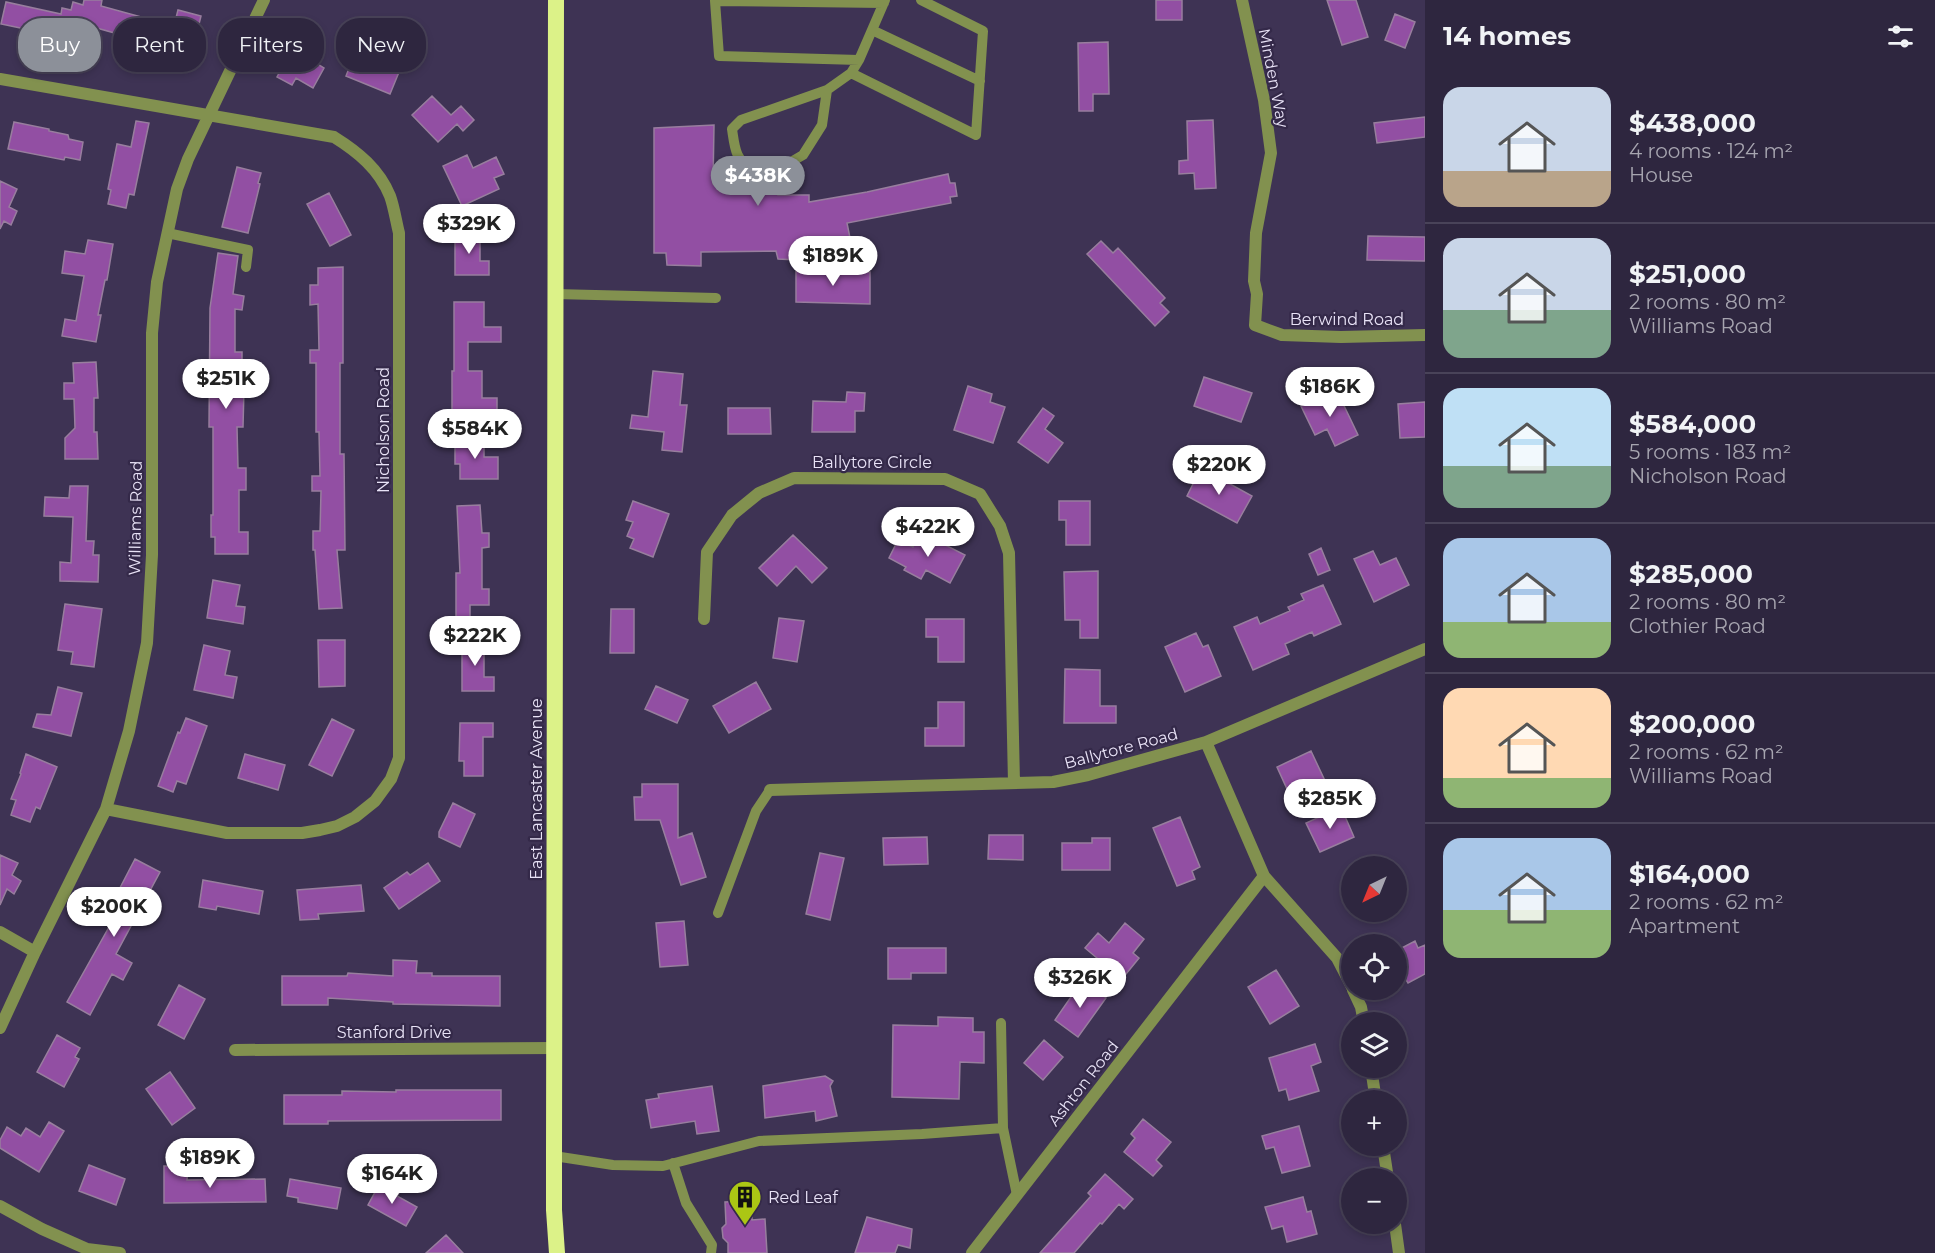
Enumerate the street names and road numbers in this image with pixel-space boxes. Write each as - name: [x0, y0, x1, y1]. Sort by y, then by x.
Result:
- street label: Minden Way: [1255, 27, 1292, 130]
- street label: Berwind Road: [1290, 310, 1404, 329]
- street label: Nicholson Road: [374, 367, 393, 493]
- street label: Ballytore Circle: [812, 453, 932, 472]
- street label: Williams Road: [125, 460, 146, 576]
- street label: East Lancaster Avenue: [527, 698, 546, 880]
- street label: Ballytore Road: [1062, 724, 1180, 773]
- street label: Stanford Drive: [337, 1023, 451, 1042]
- street label: Ashton Road: [1044, 1037, 1123, 1130]

